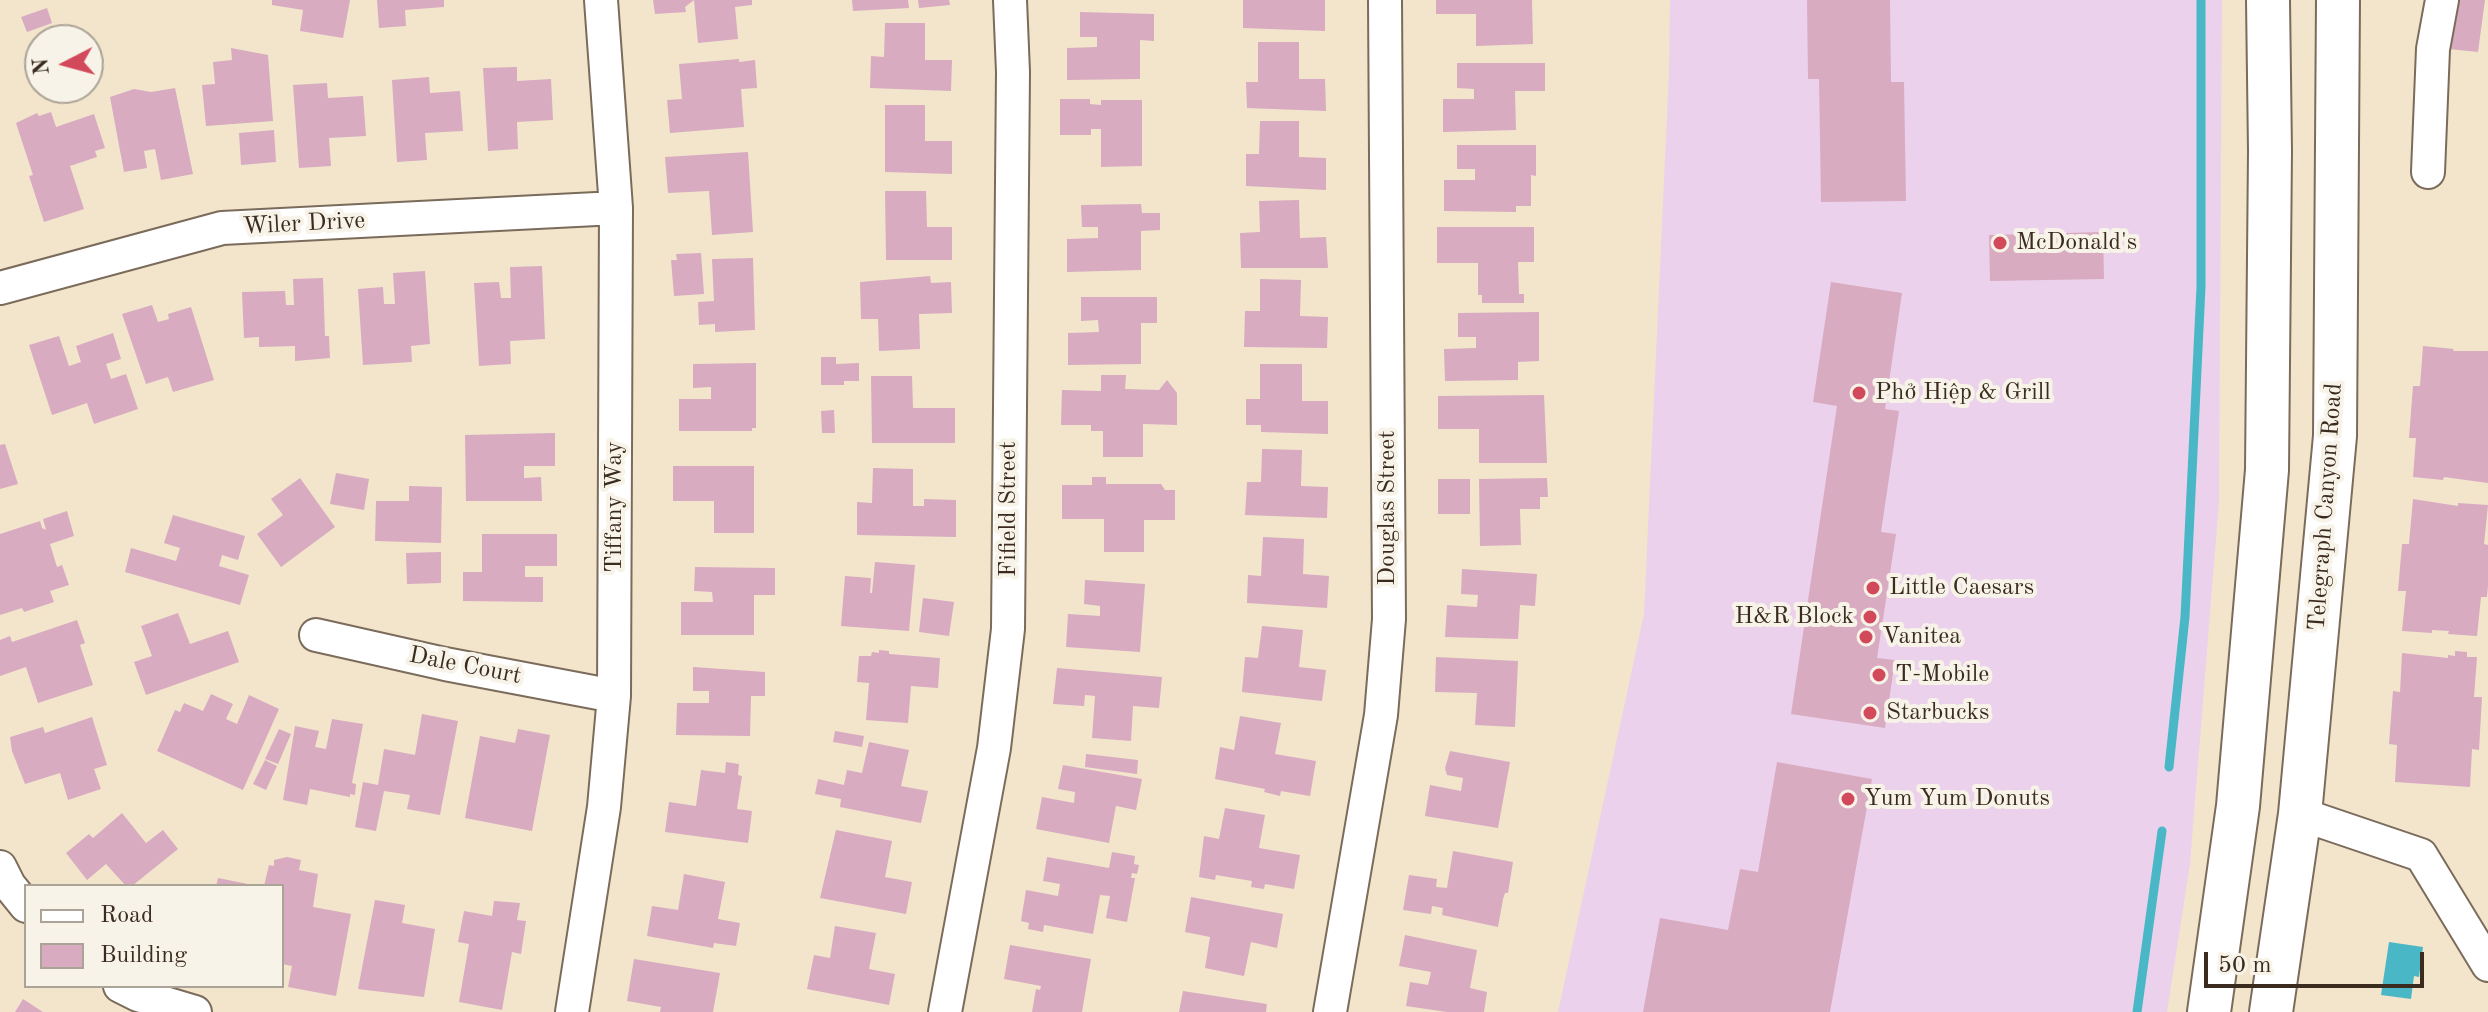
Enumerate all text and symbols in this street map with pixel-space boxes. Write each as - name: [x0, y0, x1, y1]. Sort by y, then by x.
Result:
- north arrow: [24, 24, 104, 104]
- text: N: [30, 57, 54, 76]
- street label: Wiler Drive: [242, 206, 366, 242]
- place label: McDonald's: [2016, 229, 2137, 257]
- marker: McDonald's: [1991, 234, 2009, 252]
- place label: Phở Hiệp & Grill: [1875, 379, 2051, 407]
- street label: Telegraph Canyon Road: [2303, 382, 2349, 632]
- marker: Phở Hiệp & Grill: [1850, 384, 1868, 402]
- street label: Douglas Street: [1374, 430, 1402, 586]
- street label: Tiffany Way: [601, 441, 629, 573]
- street label: Fifield Street: [995, 441, 1023, 577]
- place label: Little Caesars: [1889, 574, 2034, 602]
- marker: Little Caesars: [1864, 579, 1882, 597]
- place label: H&R Block: [1734, 603, 1854, 631]
- marker: H&R Block: [1861, 608, 1879, 626]
- place label: Vanitea: [1882, 623, 1961, 651]
- marker: Vanitea: [1857, 628, 1875, 646]
- street label: Dale Court: [406, 641, 524, 691]
- place label: T-Mobile: [1895, 661, 1989, 689]
- marker: T-Mobile: [1870, 666, 1888, 684]
- place label: Starbucks: [1886, 699, 1989, 727]
- marker: Starbucks: [1861, 704, 1879, 722]
- place label: Yum Yum Donuts: [1864, 785, 2050, 813]
- marker: Yum Yum Donuts: [1839, 790, 1857, 808]
- legend: [24, 884, 284, 988]
- text: Road: [100, 904, 153, 928]
- scale bar: [2208, 936, 2428, 986]
- text: Building: [100, 944, 187, 968]
- text: 50 m: [2218, 954, 2272, 978]

